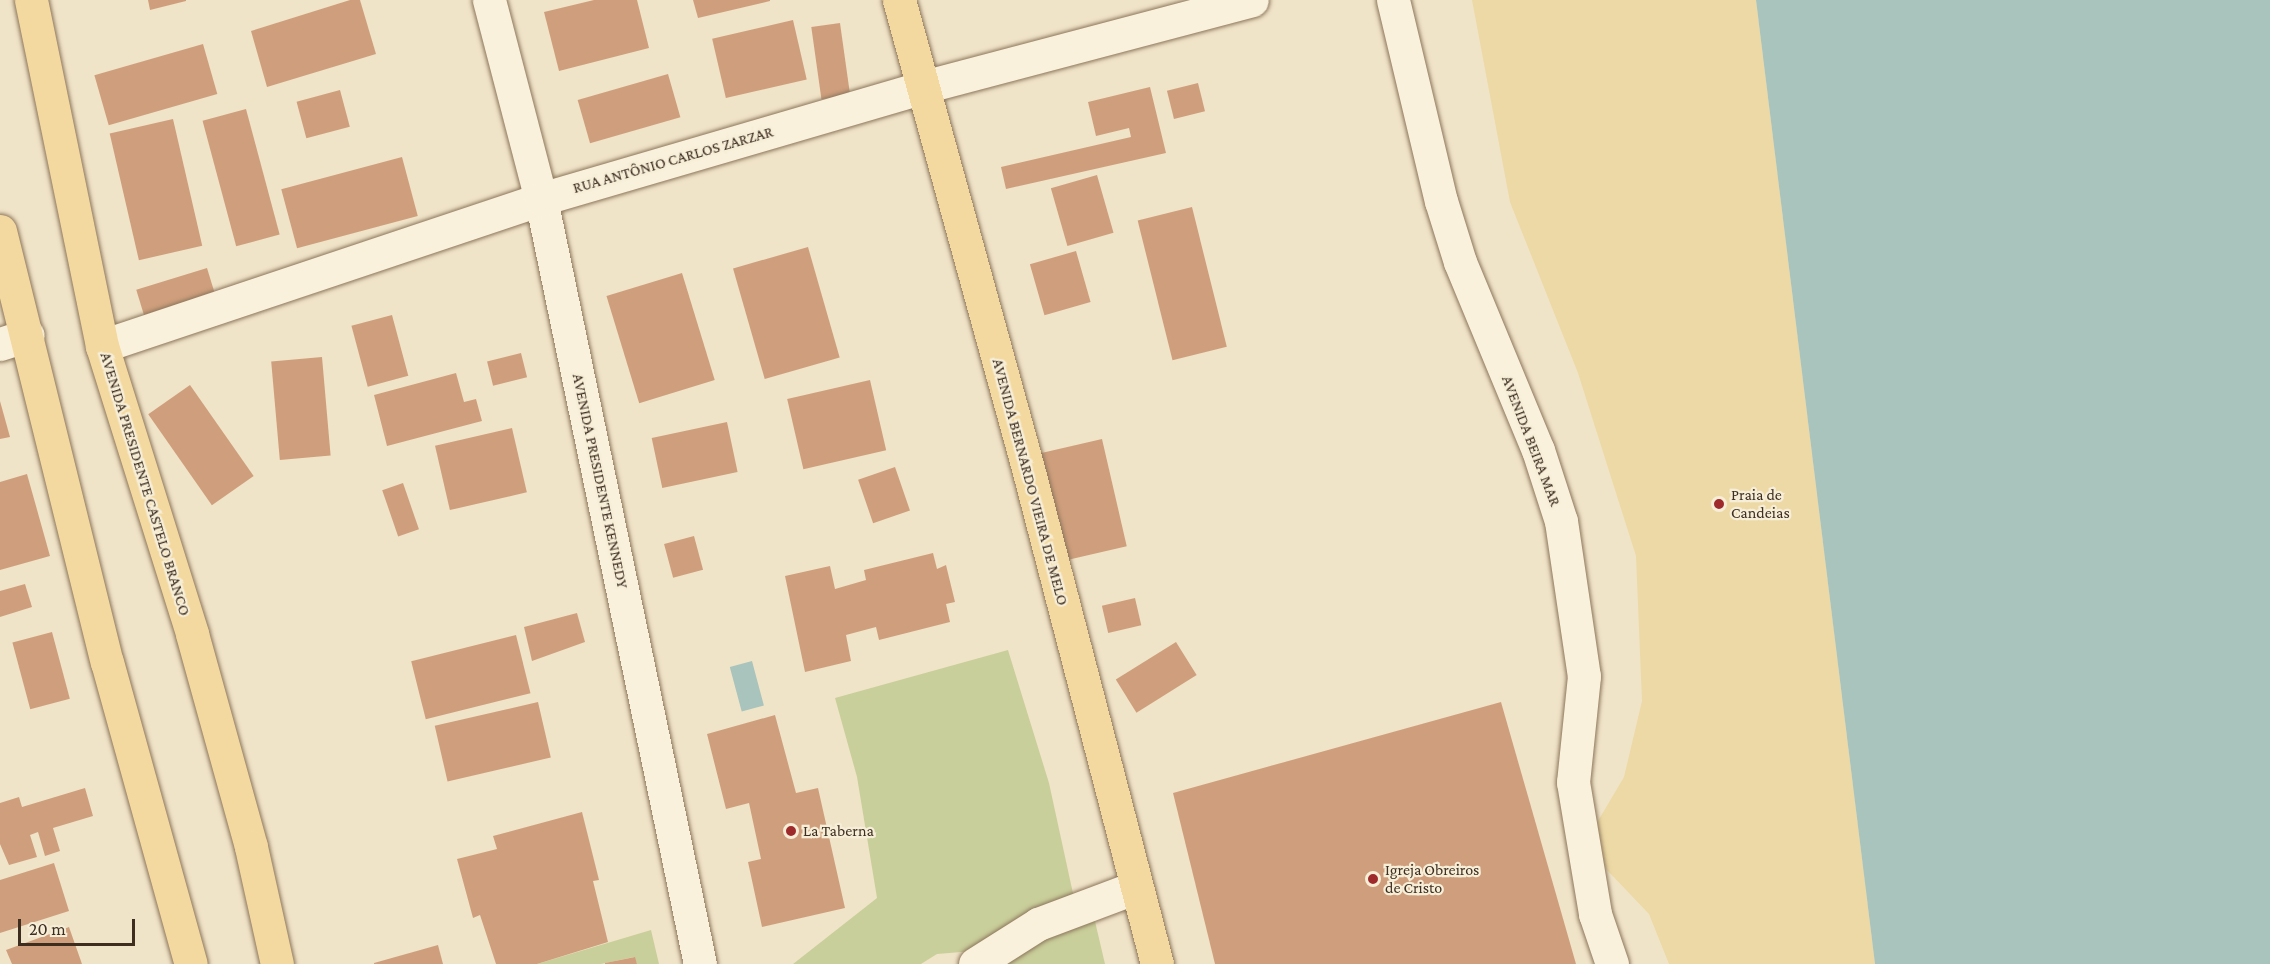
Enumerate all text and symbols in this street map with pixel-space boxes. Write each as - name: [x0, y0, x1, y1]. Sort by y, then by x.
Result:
- street label: RUA ANTÔNIO CARLOS ZARZAR: [571, 122, 775, 198]
- street label: AVENIDA PRESIDENTE CASTELO BRANCO: [96, 350, 194, 618]
- street label: AVENIDA BERNARDO VIEIRA DE MELO: [988, 357, 1072, 607]
- street label: AVENIDA PRESIDENTE KENNEDY: [568, 372, 632, 590]
- street label: AVENIDA BEIRA MAR: [1497, 373, 1565, 509]
- place label: Praia de Candeias: [1731, 485, 1790, 523]
- marker: Praia de Candeias: [1712, 497, 1726, 511]
- place label: La Taberna: [803, 821, 874, 841]
- marker: La Taberna: [784, 824, 798, 838]
- place label: Igreja Obreiros de Cristo: [1385, 860, 1479, 898]
- marker: Igreja Obreiros de Cristo: [1366, 872, 1380, 886]
- scale bar: [21, 907, 138, 945]
- text: 20 m: [29, 919, 66, 939]

